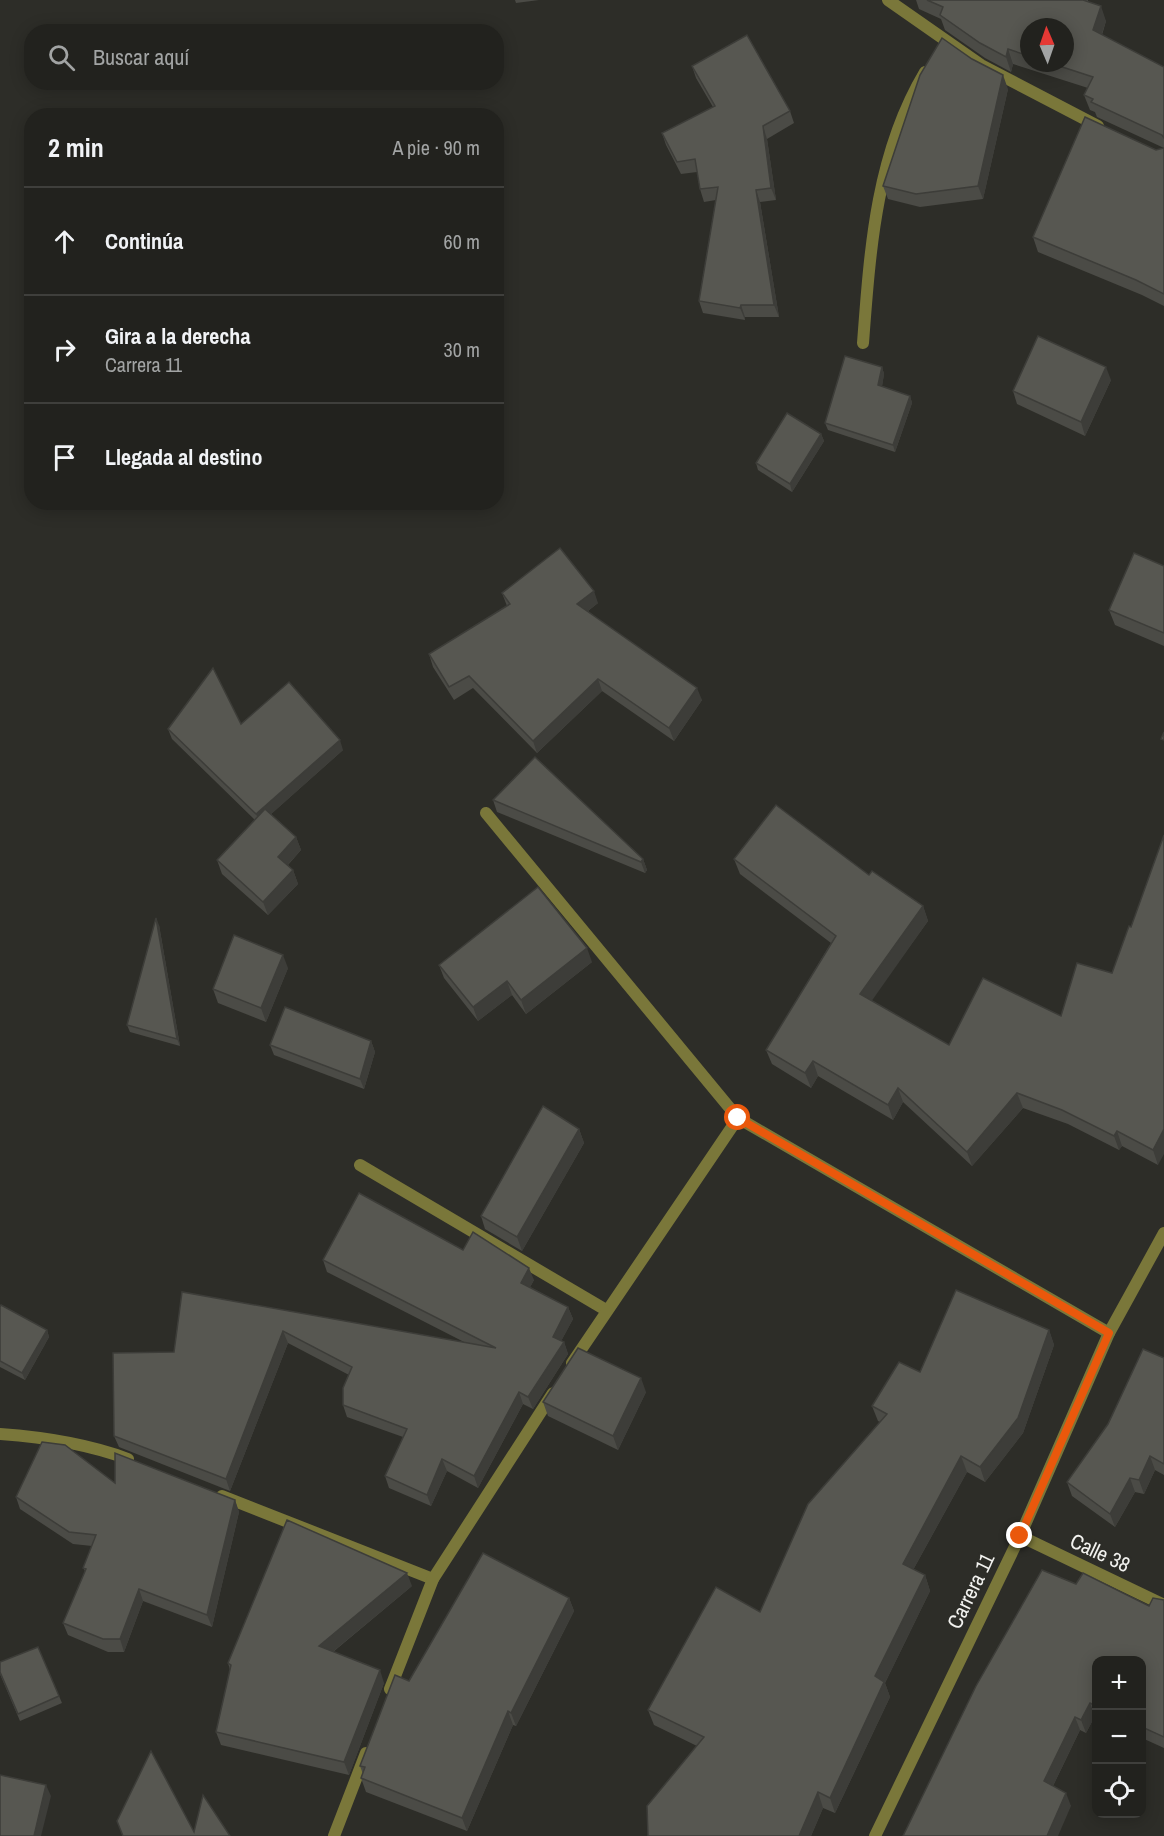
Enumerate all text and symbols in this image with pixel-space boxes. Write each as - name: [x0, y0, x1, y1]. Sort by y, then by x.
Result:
- north arrow: [1020, 18, 1074, 72]
- search box: [24, 24, 504, 90]
- icon: search: [45, 41, 78, 74]
- text: Buscar aquí: [93, 42, 189, 72]
- text: 2 min: [48, 130, 104, 165]
- text: A pie · 90 m: [392, 134, 480, 161]
- icon: ahead: [48, 225, 81, 258]
- text: Continúa: [105, 226, 183, 256]
- text: 60 m: [444, 228, 480, 255]
- text: Gira a la derecha: [105, 321, 250, 351]
- icon: right: [48, 333, 81, 366]
- text: 30 m: [444, 336, 480, 363]
- text: Carrera 11: [105, 351, 182, 378]
- icon: arrive: [48, 441, 81, 474]
- text: Llegada al destino: [105, 442, 262, 472]
- route start: [724, 1104, 750, 1130]
- route end: [1006, 1522, 1032, 1548]
- street label: Calle 38: [1065, 1526, 1135, 1579]
- street label: Carrera 11: [940, 1548, 1002, 1634]
- map controls: [1092, 1656, 1146, 1818]
- button: +: [1092, 1656, 1146, 1710]
- button: −: [1092, 1710, 1146, 1764]
- button: locate: [1092, 1764, 1146, 1818]

